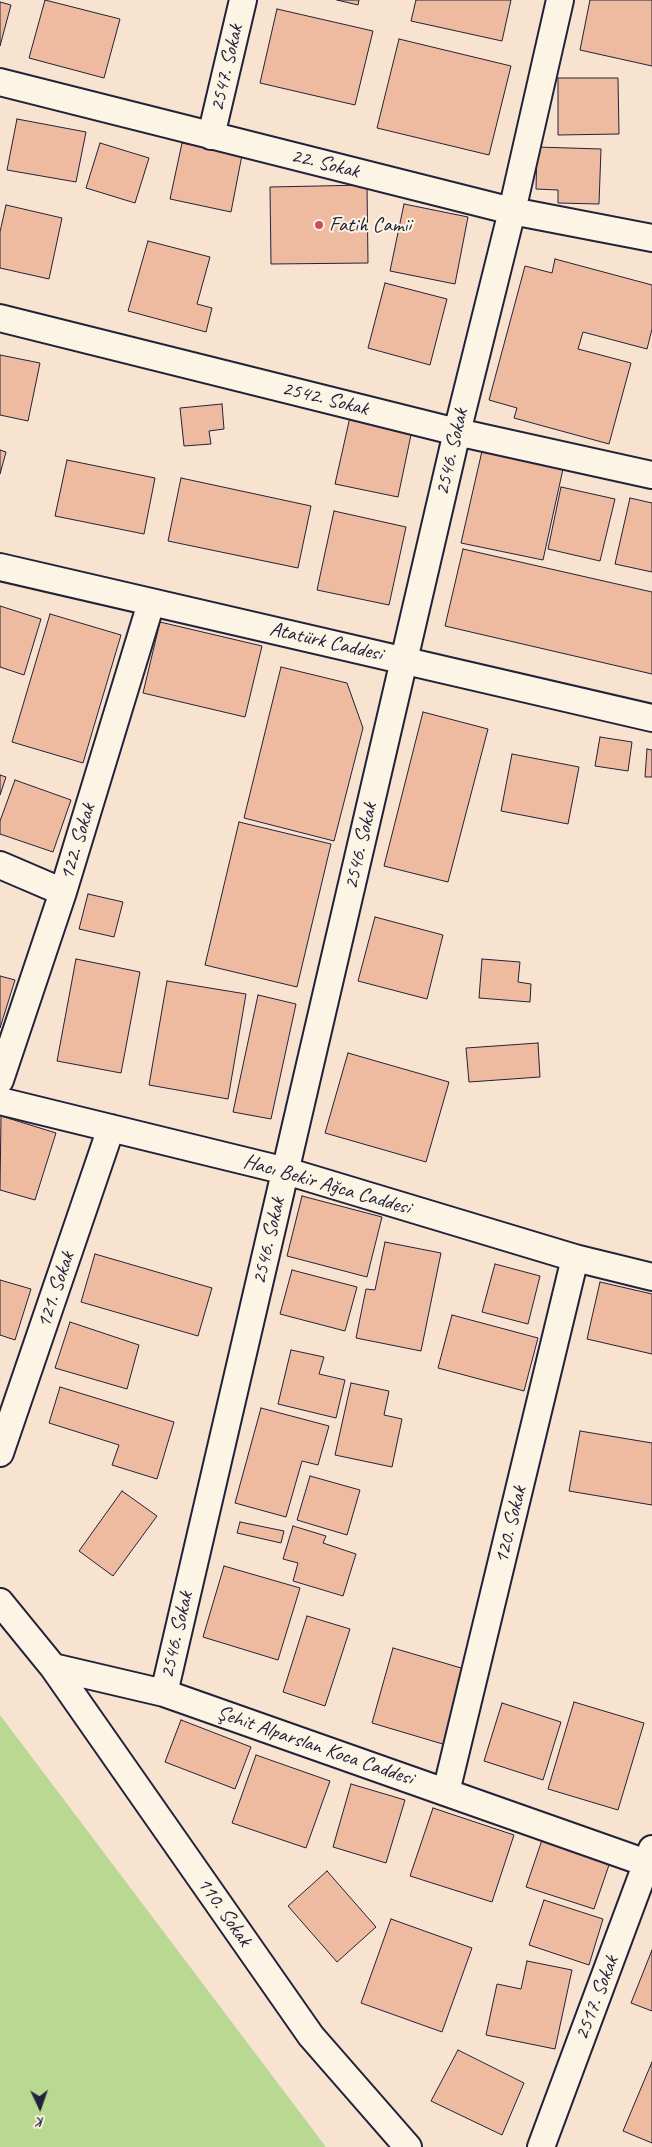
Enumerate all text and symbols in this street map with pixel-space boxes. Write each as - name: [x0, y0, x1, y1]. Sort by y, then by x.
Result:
- street label: 2547. Sokak: [205, 22, 249, 114]
- street label: 22. Sokak: [288, 143, 362, 185]
- place label: Fatih Camii: [329, 212, 411, 238]
- marker: Fatih Camii: [313, 219, 325, 231]
- street label: 2542. Sokak: [279, 376, 371, 422]
- street label: 2546. Sokak: [430, 406, 474, 498]
- street label: Atatürk Caddesi: [267, 617, 385, 667]
- street label: 2546. Sokak: [339, 800, 383, 892]
- street label: 122. Sokak: [54, 801, 102, 883]
- street label: Hacı Bekir Ağca Caddesi: [241, 1149, 413, 1221]
- street label: 2546. Sokak: [247, 1195, 291, 1287]
- street label: 121. Sokak: [31, 1249, 81, 1331]
- street label: 120. Sokak: [489, 1484, 533, 1566]
- street label: 2546. Sokak: [155, 1589, 199, 1681]
- street label: Şehit Alparslan Koca Caddesi: [213, 1700, 417, 1792]
- street label: 110. Sokak: [191, 1873, 257, 1951]
- street label: 2517. Sokak: [569, 1952, 625, 2044]
- north arrow: [15, 2082, 65, 2132]
- text: K: [37, 2114, 45, 2131]

